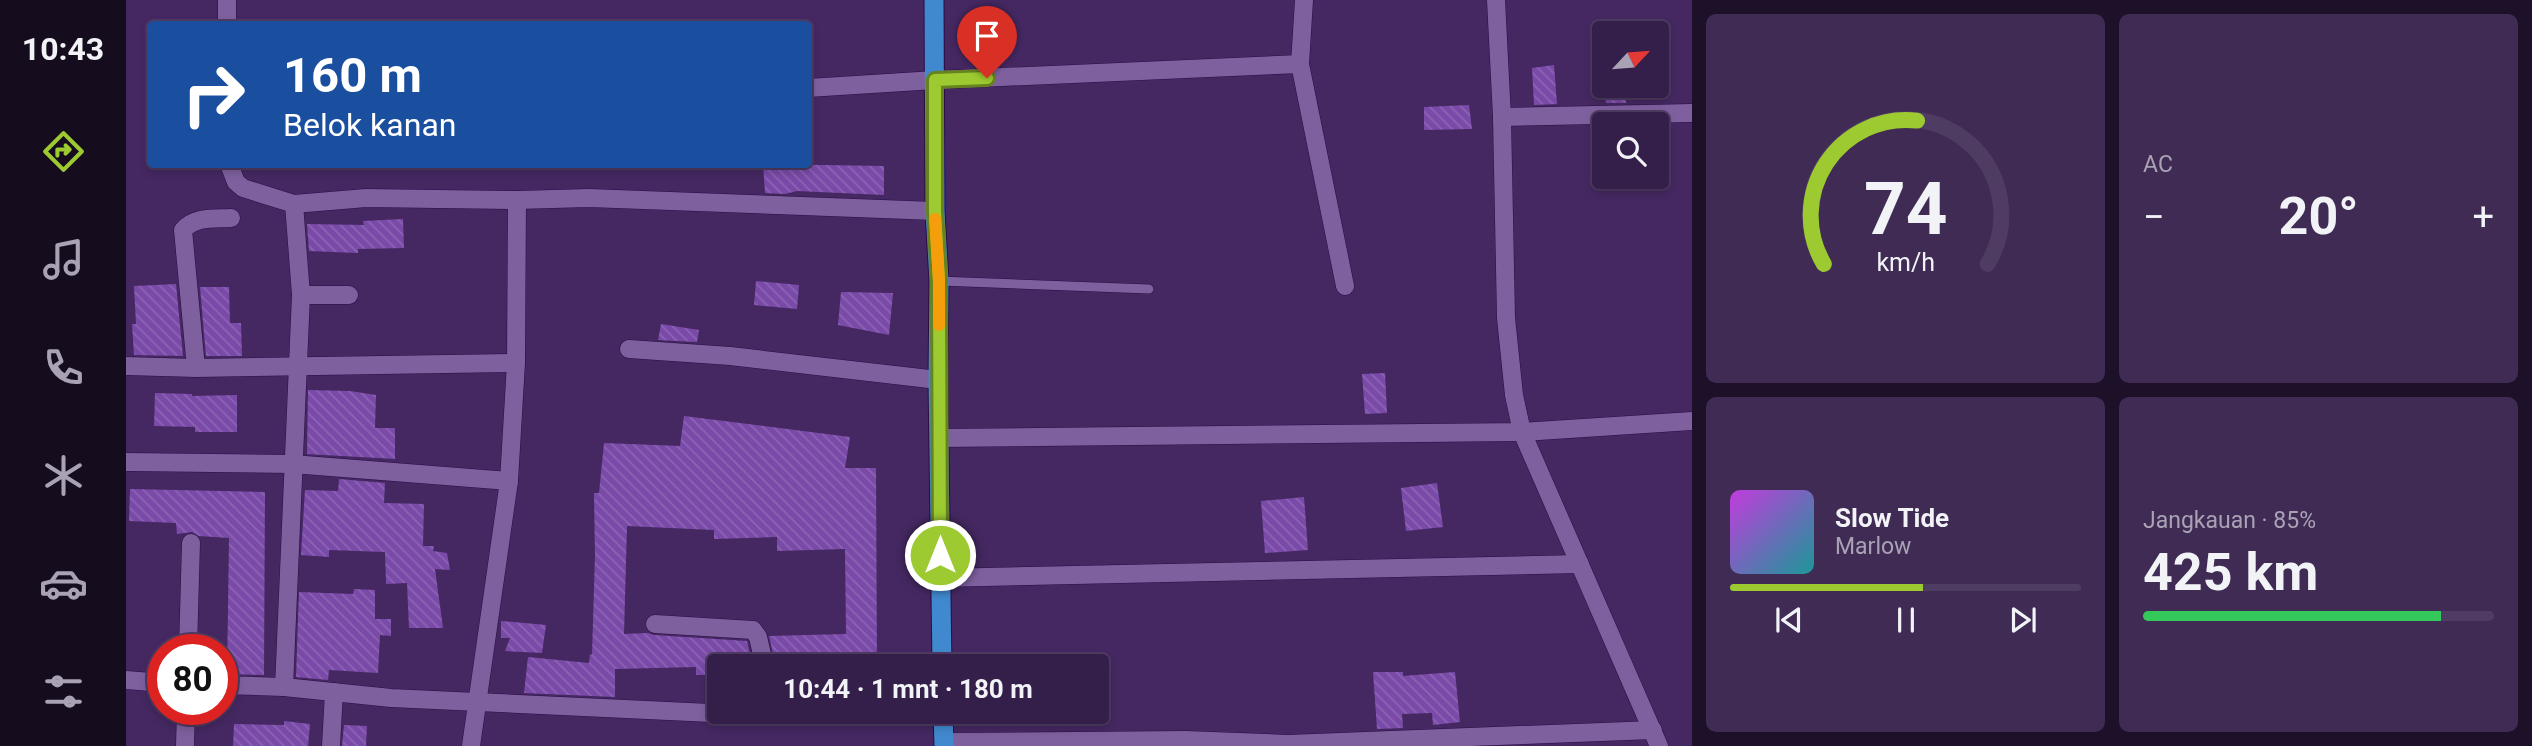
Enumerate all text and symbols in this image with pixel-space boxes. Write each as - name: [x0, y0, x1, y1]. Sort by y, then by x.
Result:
- pin: [957, 6, 1017, 78]
- icon: arrive: [968, 17, 1006, 55]
- north arrow: [1592, 21, 1670, 98]
- map controls: [1592, 21, 1669, 189]
- text: 10:43: [22, 30, 104, 68]
- text: 160 m: [283, 47, 422, 104]
- icon: right: [168, 49, 259, 140]
- text: Belok kanan: [283, 106, 456, 144]
- button: search: [1592, 112, 1669, 189]
- icon: directions: [39, 127, 88, 176]
- text: AC: [2143, 151, 2173, 178]
- text: 74: [1864, 167, 1947, 253]
- text: 20°: [2279, 186, 2359, 247]
- text: −: [2143, 195, 2165, 239]
- text: +: [2472, 195, 2494, 239]
- icon: music: [39, 235, 88, 284]
- text: km/h: [1876, 248, 1935, 277]
- icon: phone: [39, 343, 88, 392]
- icon: climate: [39, 451, 88, 500]
- text: Slow Tide: [1835, 503, 1949, 533]
- text: Jangkauan · 85%: [2143, 507, 2316, 534]
- position arrow: [903, 518, 977, 592]
- text: Marlow: [1835, 533, 1911, 560]
- text: 425 km: [2143, 542, 2318, 603]
- icon: car: [39, 559, 88, 608]
- icon: previous: [1770, 601, 1808, 639]
- icon: pause: [1887, 601, 1925, 639]
- icon: next: [2004, 601, 2042, 639]
- speed limit sign: 80: [147, 634, 238, 725]
- icon: filters: [39, 667, 88, 716]
- text: 10:44 · 1 mnt · 180 m: [783, 674, 1033, 704]

